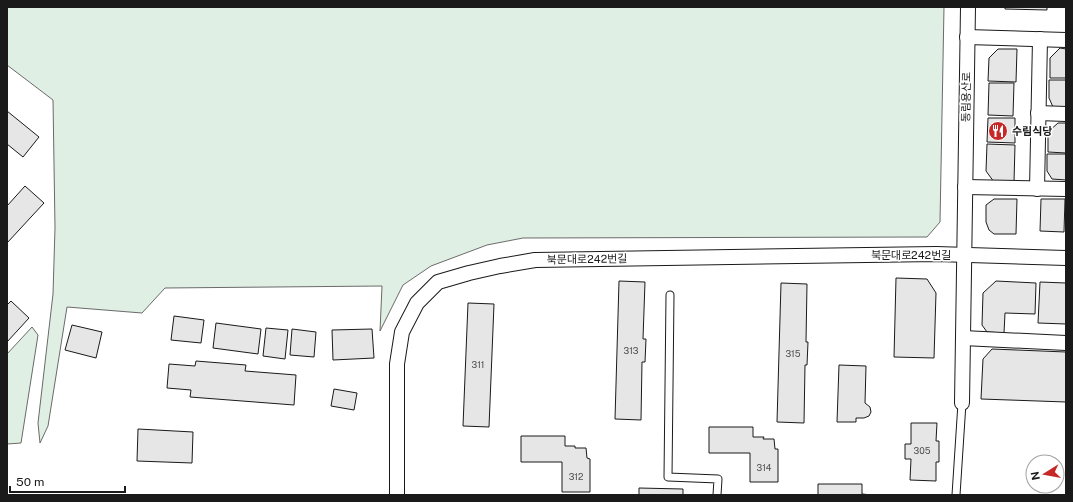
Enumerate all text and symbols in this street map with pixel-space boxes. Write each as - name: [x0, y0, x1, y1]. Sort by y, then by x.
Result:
- street label: 동림용산로: [960, 72, 972, 122]
- restaurant icon: 수림식당: [987, 120, 1009, 142]
- place label: 수림식당: [1012, 125, 1052, 137]
- street label: 북문대로242번길: [871, 249, 951, 261]
- street label: 북문대로242번길: [547, 252, 627, 266]
- house number: 313: [623, 345, 639, 356]
- house number: 315: [785, 348, 801, 359]
- house number: 311: [472, 359, 485, 370]
- house number: 305: [914, 445, 931, 456]
- north arrow: [1025, 454, 1065, 494]
- house number: 314: [757, 462, 772, 473]
- scale bar: [10, 468, 125, 494]
- house number: 312: [569, 471, 583, 482]
- text: N: [1028, 471, 1042, 481]
- text: 50 m: [16, 475, 44, 489]

